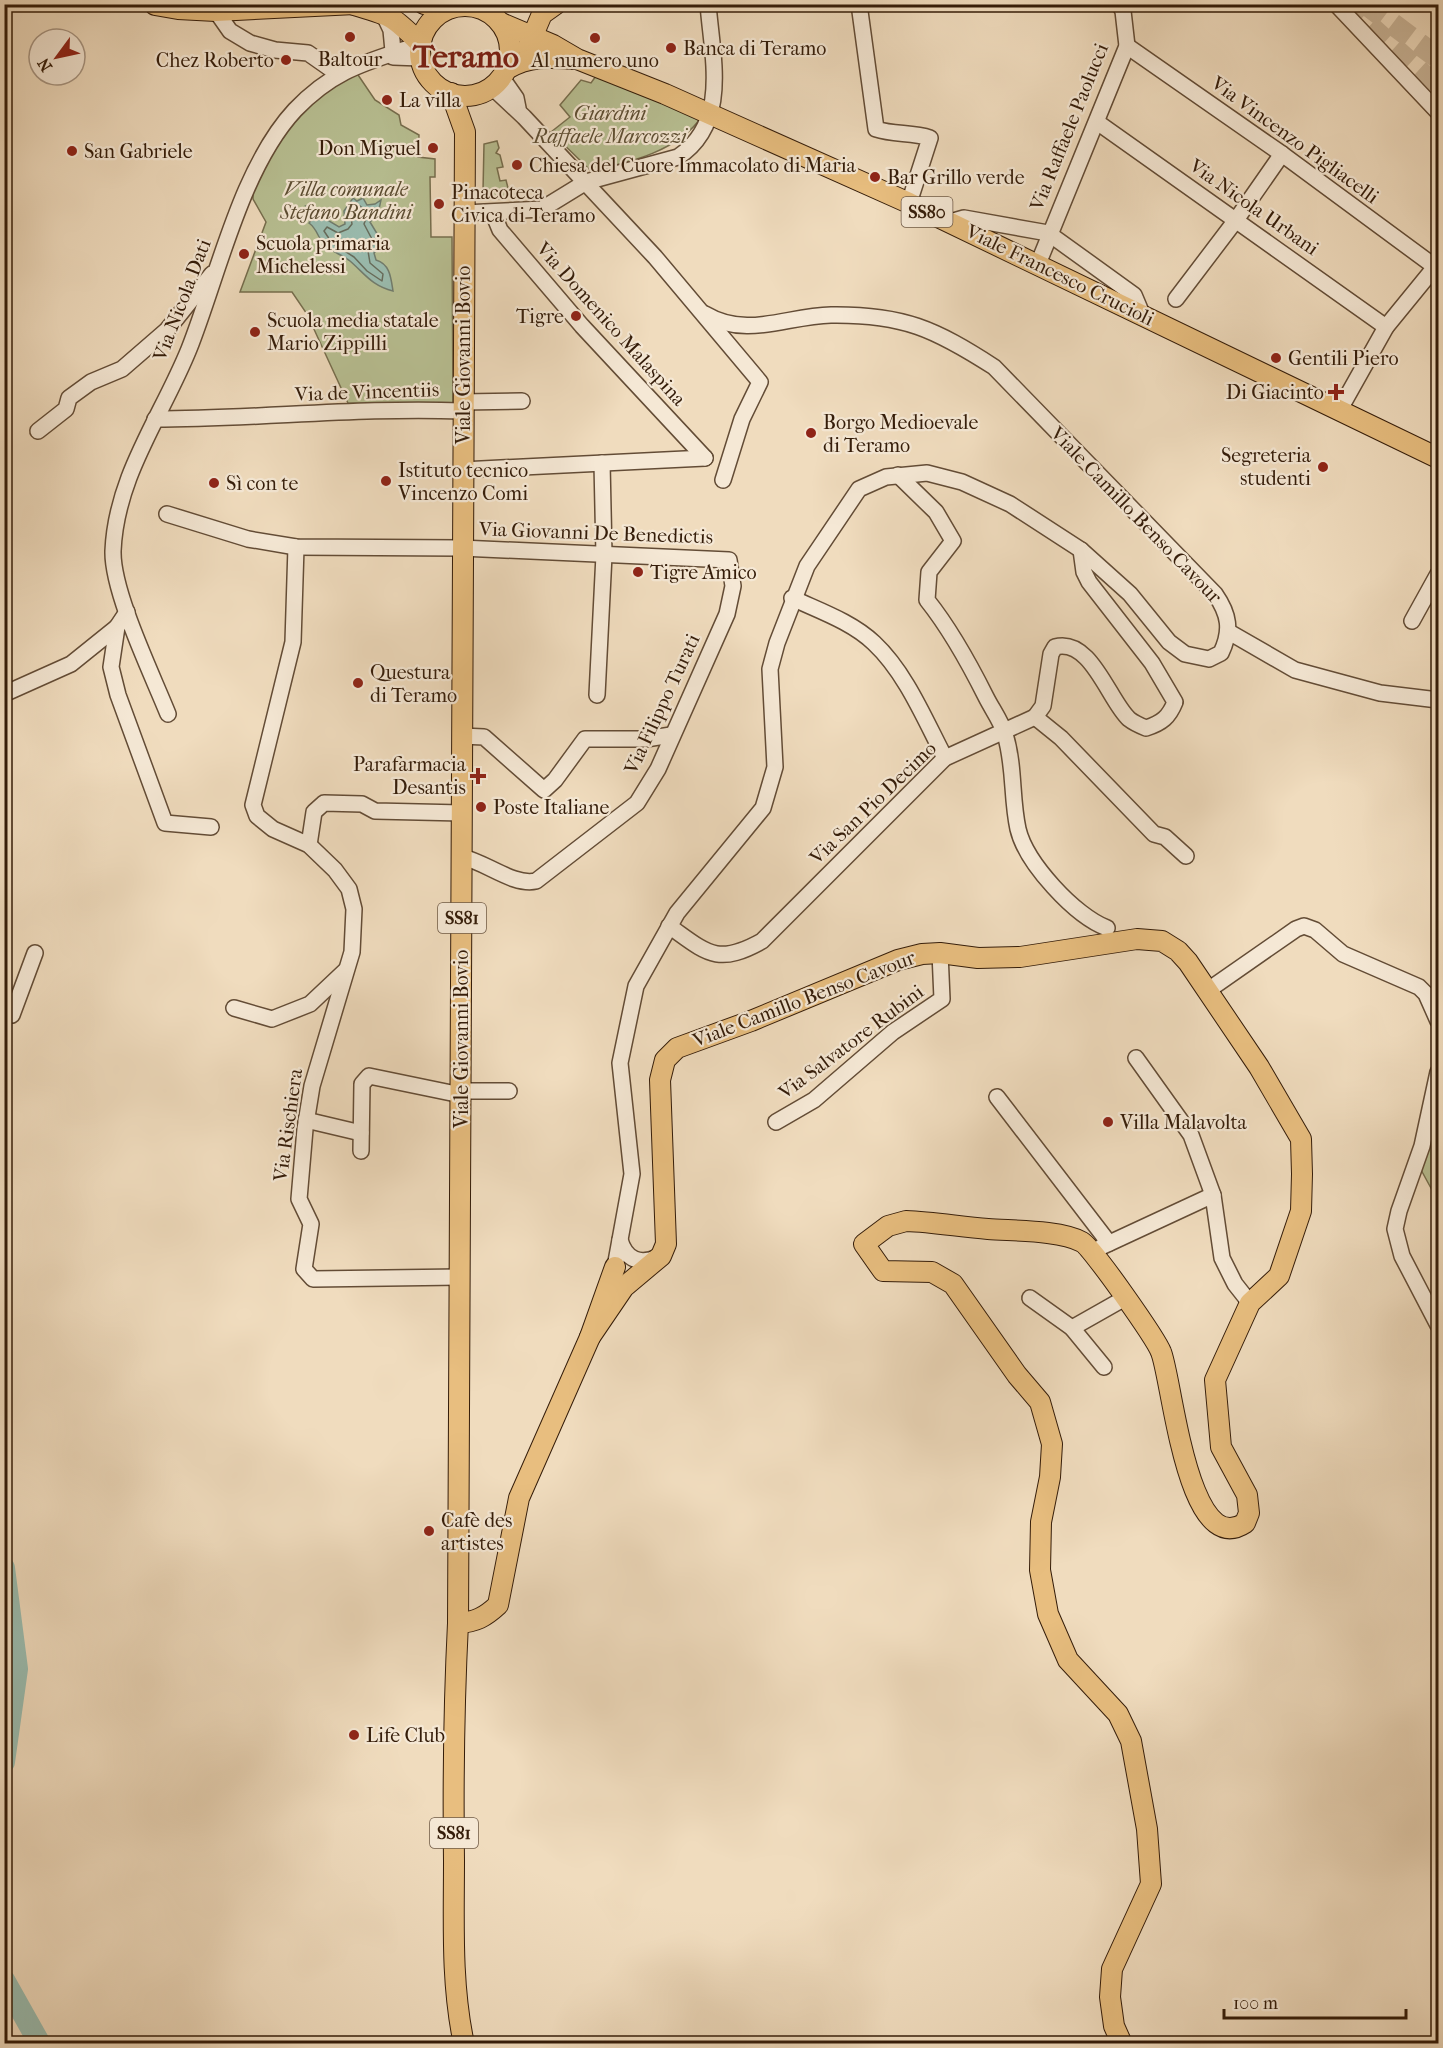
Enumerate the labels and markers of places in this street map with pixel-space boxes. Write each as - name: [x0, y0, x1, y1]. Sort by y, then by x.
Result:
- marker: Baltour: [343, 30, 357, 44]
- marker: Al numero uno: [588, 31, 602, 45]
- place label: Banca di Teramo: [683, 37, 826, 60]
- marker: Banca di Teramo: [664, 41, 678, 55]
- place label: Baltour: [318, 48, 383, 71]
- place label: Chez Roberto: [156, 49, 274, 72]
- place label: Al numero uno: [530, 49, 659, 72]
- marker: Chez Roberto: [279, 53, 293, 67]
- place label: La villa: [399, 89, 462, 112]
- marker: La villa: [380, 93, 394, 107]
- place label: Don Miguel: [318, 137, 421, 160]
- place label: San Gabriele: [84, 140, 193, 163]
- marker: Don Miguel: [426, 141, 440, 155]
- marker: San Gabriele: [65, 144, 79, 158]
- place label: Chiesa del Cuore Immacolato di Maria: [529, 154, 857, 177]
- marker: Chiesa del Cuore Immacolato di Maria: [510, 158, 524, 172]
- place label: Bar Grillo verde: [887, 166, 1025, 189]
- marker: Bar Grillo verde: [868, 170, 882, 184]
- place label: Pinacoteca Civica di Teramo: [451, 181, 595, 227]
- marker: Pinacoteca Civica di Teramo: [432, 197, 446, 211]
- place label: Scuola primaria Michelessi: [256, 232, 391, 278]
- marker: Scuola primaria Michelessi: [237, 247, 251, 261]
- place label: Tigre: [516, 305, 564, 328]
- place label: Scuola media statale Mario Zippilli: [267, 309, 439, 355]
- marker: Tigre: [569, 309, 583, 323]
- marker: Scuola media statale Mario Zippilli: [248, 325, 262, 339]
- place label: Gentili Piero: [1288, 347, 1399, 370]
- marker: Gentili Piero: [1269, 351, 1283, 365]
- place label: Di Giacinto: [1226, 381, 1324, 404]
- marker: Di Giacinto: [1329, 385, 1343, 399]
- place label: Borgo Medioevale di Teramo: [823, 411, 978, 457]
- marker: Borgo Medioevale di Teramo: [804, 426, 818, 440]
- place label: Segreteria studenti: [1221, 444, 1312, 490]
- place label: Istituto tecnico Vincenzo Comi: [397, 459, 528, 505]
- marker: Segreteria studenti: [1316, 460, 1330, 474]
- place label: Sì con te: [226, 472, 298, 495]
- marker: Istituto tecnico Vincenzo Comi: [379, 474, 393, 488]
- marker: Sì con te: [207, 476, 221, 490]
- place label: Tigre Amico: [650, 561, 757, 584]
- marker: Tigre Amico: [631, 565, 645, 579]
- place label: Questura di Teramo: [370, 661, 457, 707]
- marker: Questura di Teramo: [351, 676, 365, 690]
- place label: Parafarmacia Desantis: [353, 753, 467, 799]
- marker: Parafarmacia Desantis: [471, 769, 485, 783]
- place label: Poste Italiane: [493, 796, 610, 819]
- marker: Poste Italiane: [474, 800, 488, 814]
- place label: Villa Malavolta: [1119, 1111, 1248, 1134]
- marker: Villa Malavolta: [1101, 1115, 1115, 1129]
- place label: Cafè des artistes: [441, 1509, 512, 1555]
- marker: Cafè des artistes: [422, 1524, 436, 1538]
- place label: Life Club: [366, 1724, 445, 1747]
- marker: Life Club: [347, 1728, 361, 1742]

